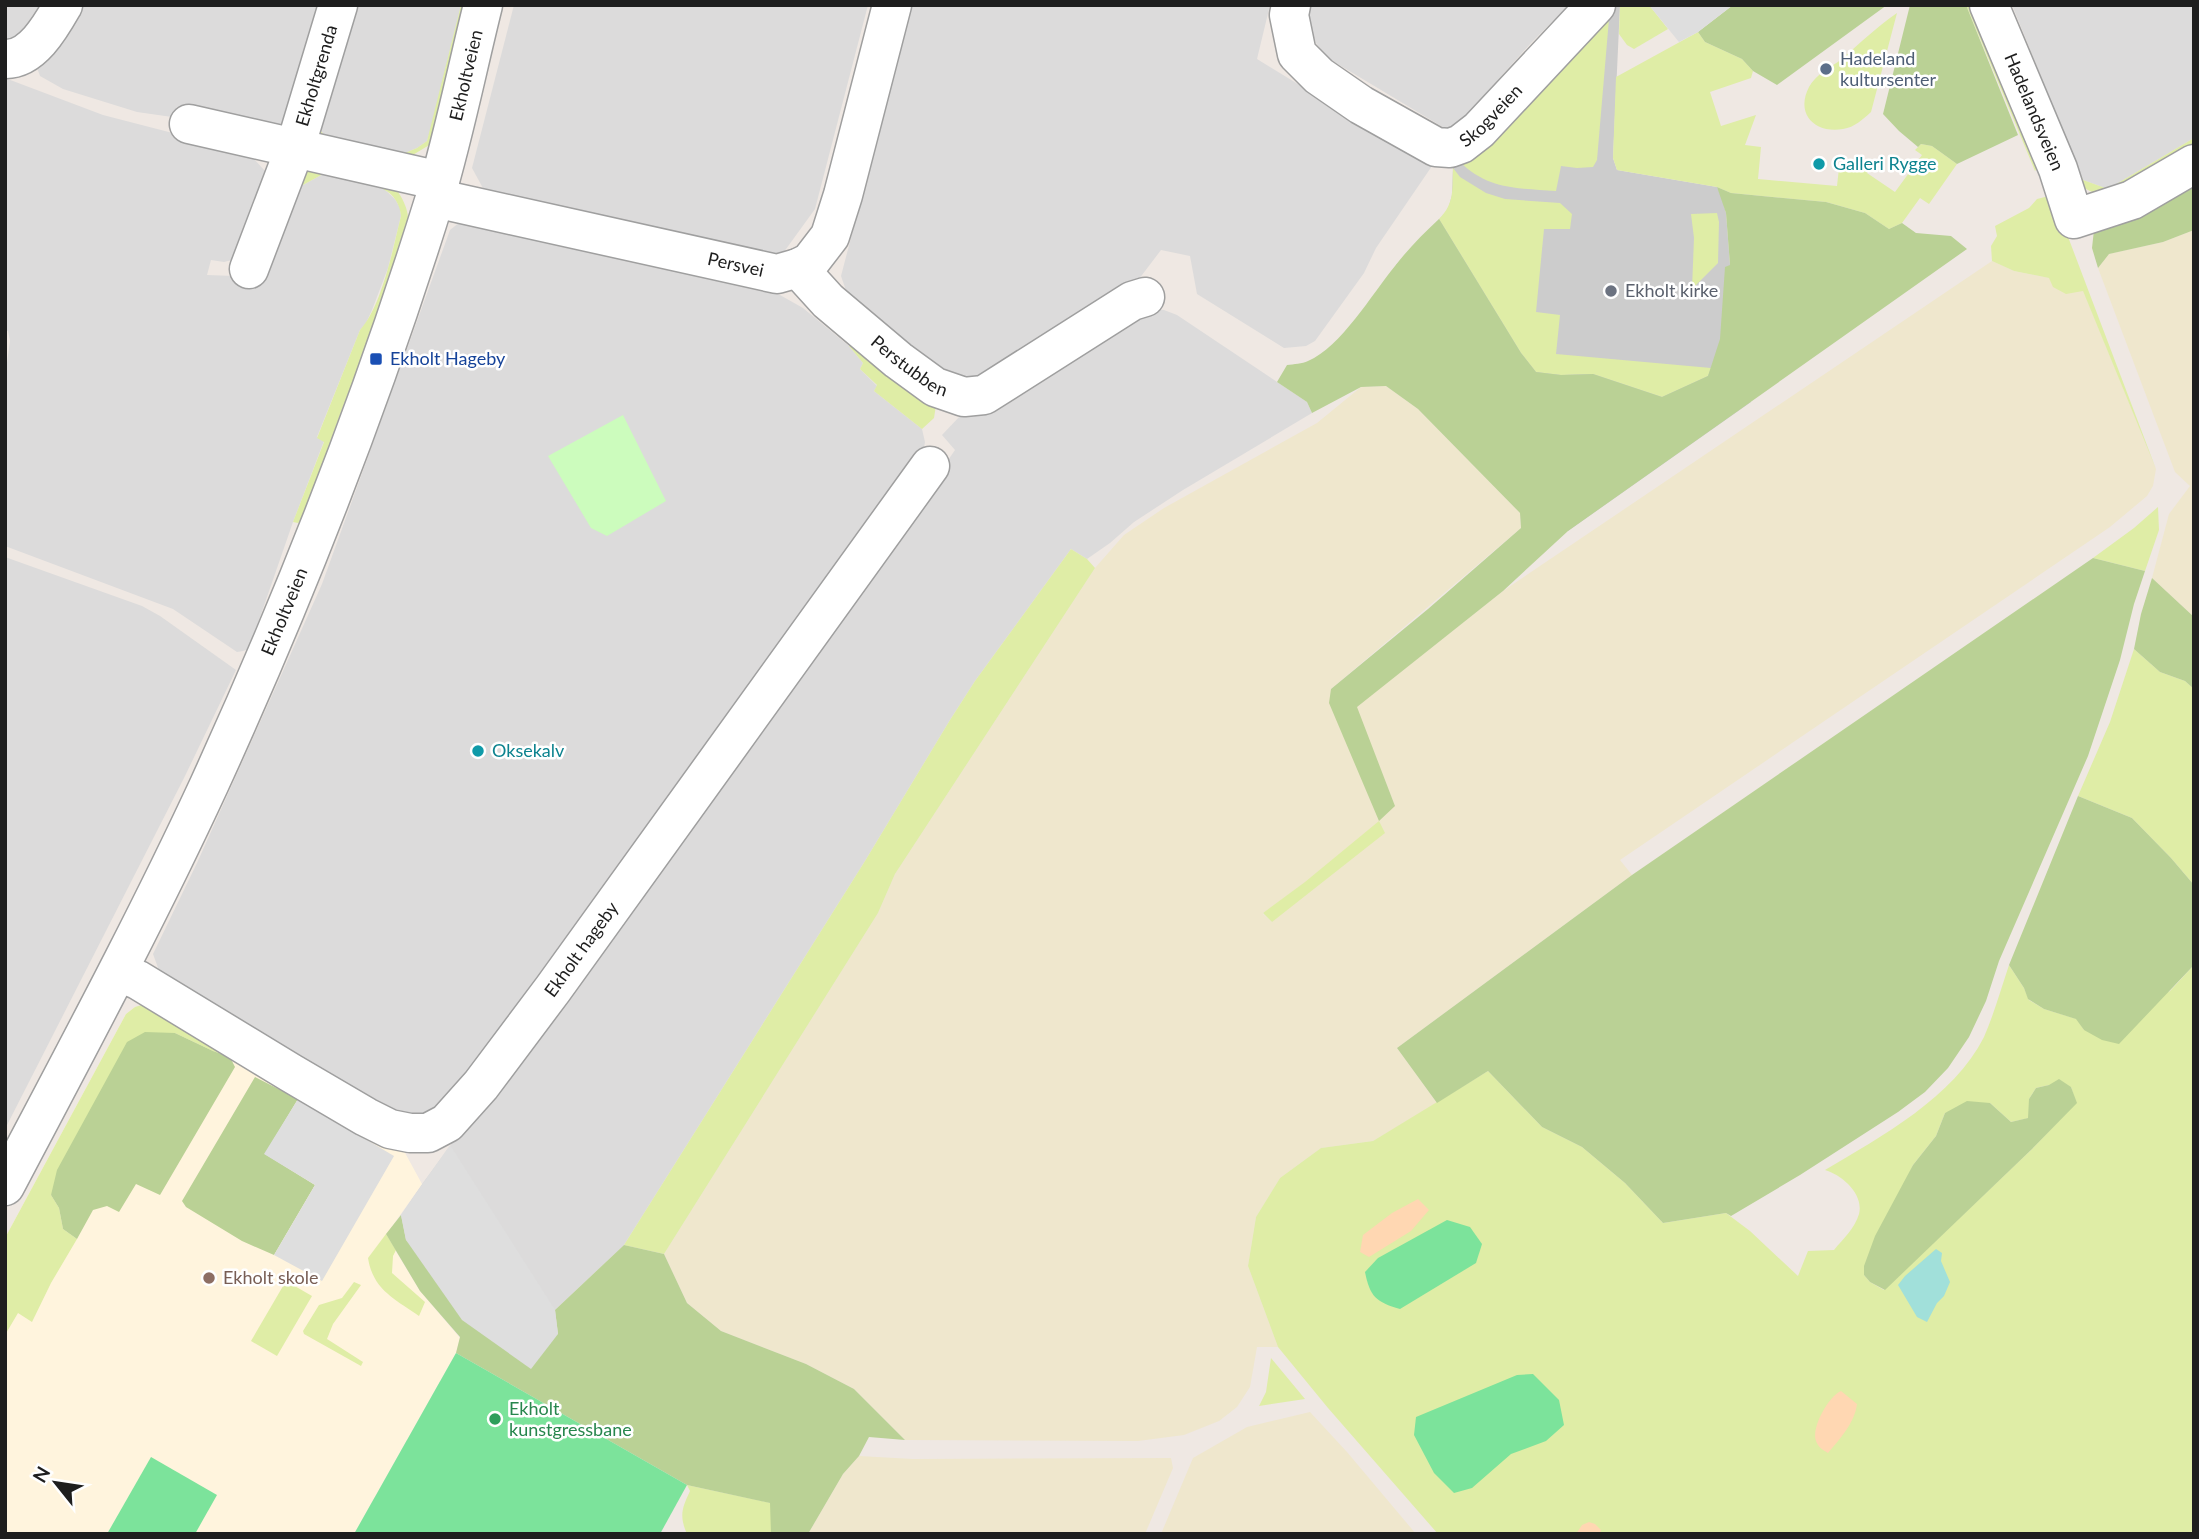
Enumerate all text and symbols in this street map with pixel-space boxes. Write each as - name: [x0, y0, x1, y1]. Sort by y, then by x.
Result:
- street label: Ekholtgrenda: [290, 22, 341, 129]
- street label: Ekholtveien: [444, 27, 487, 123]
- place label: Hadeland kultursenter: [1840, 47, 1937, 90]
- street label: Hadelandsveien: [2000, 49, 2069, 174]
- marker: Hadeland kultursenter: [1818, 61, 1834, 77]
- street label: Skogveien: [1454, 79, 1526, 151]
- place label: Galleri Rygge: [1833, 152, 1937, 174]
- marker: Galleri Rygge: [1811, 156, 1827, 172]
- street label: Persvei: [706, 247, 766, 281]
- place label: Ekholt kirke: [1625, 279, 1718, 301]
- marker: Ekholt kirke: [1603, 283, 1619, 299]
- street label: Perstubben: [867, 330, 950, 400]
- place label: Ekholt Hageby: [390, 347, 506, 369]
- marker: Ekholt Hageby: [368, 351, 384, 367]
- street label: Ekholtveien: [256, 564, 312, 658]
- place label: Oksekalv: [492, 739, 565, 761]
- marker: Oksekalv: [470, 743, 486, 759]
- street label: Ekholt hageby: [539, 896, 623, 1001]
- place label: Ekholt skole: [223, 1266, 318, 1288]
- marker: Ekholt skole: [201, 1270, 217, 1286]
- place label: Ekholt kunstgressbane: [509, 1397, 632, 1440]
- marker: Ekholt kunstgressbane: [487, 1411, 503, 1427]
- north arrow: [21, 1448, 91, 1518]
- text: N: [27, 1462, 54, 1486]

